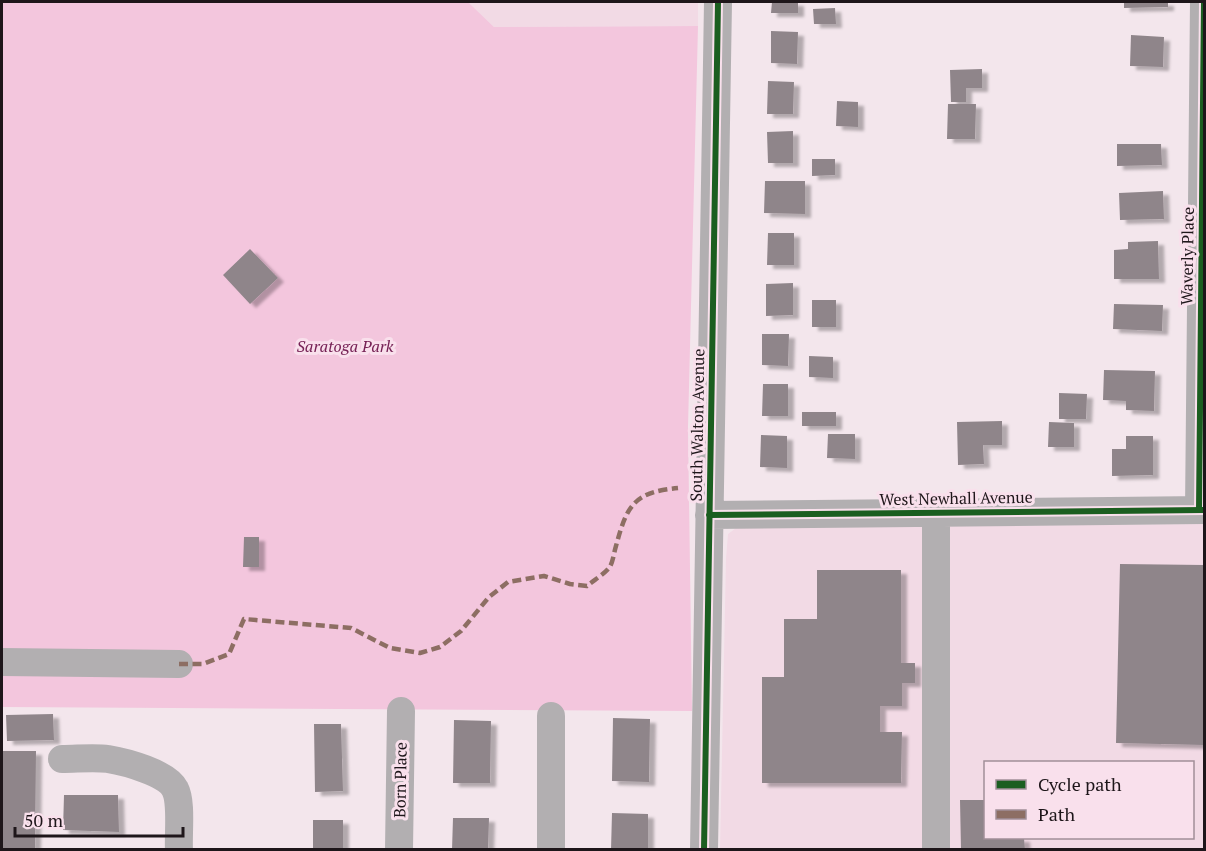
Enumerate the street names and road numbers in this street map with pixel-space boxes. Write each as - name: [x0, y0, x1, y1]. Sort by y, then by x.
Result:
- street label: Waverly Place: [1175, 207, 1199, 305]
- street label: South Walton Avenue: [685, 348, 709, 502]
- street label: West Newhall Avenue: [879, 486, 1033, 510]
- street label: Born Place: [388, 742, 412, 818]

